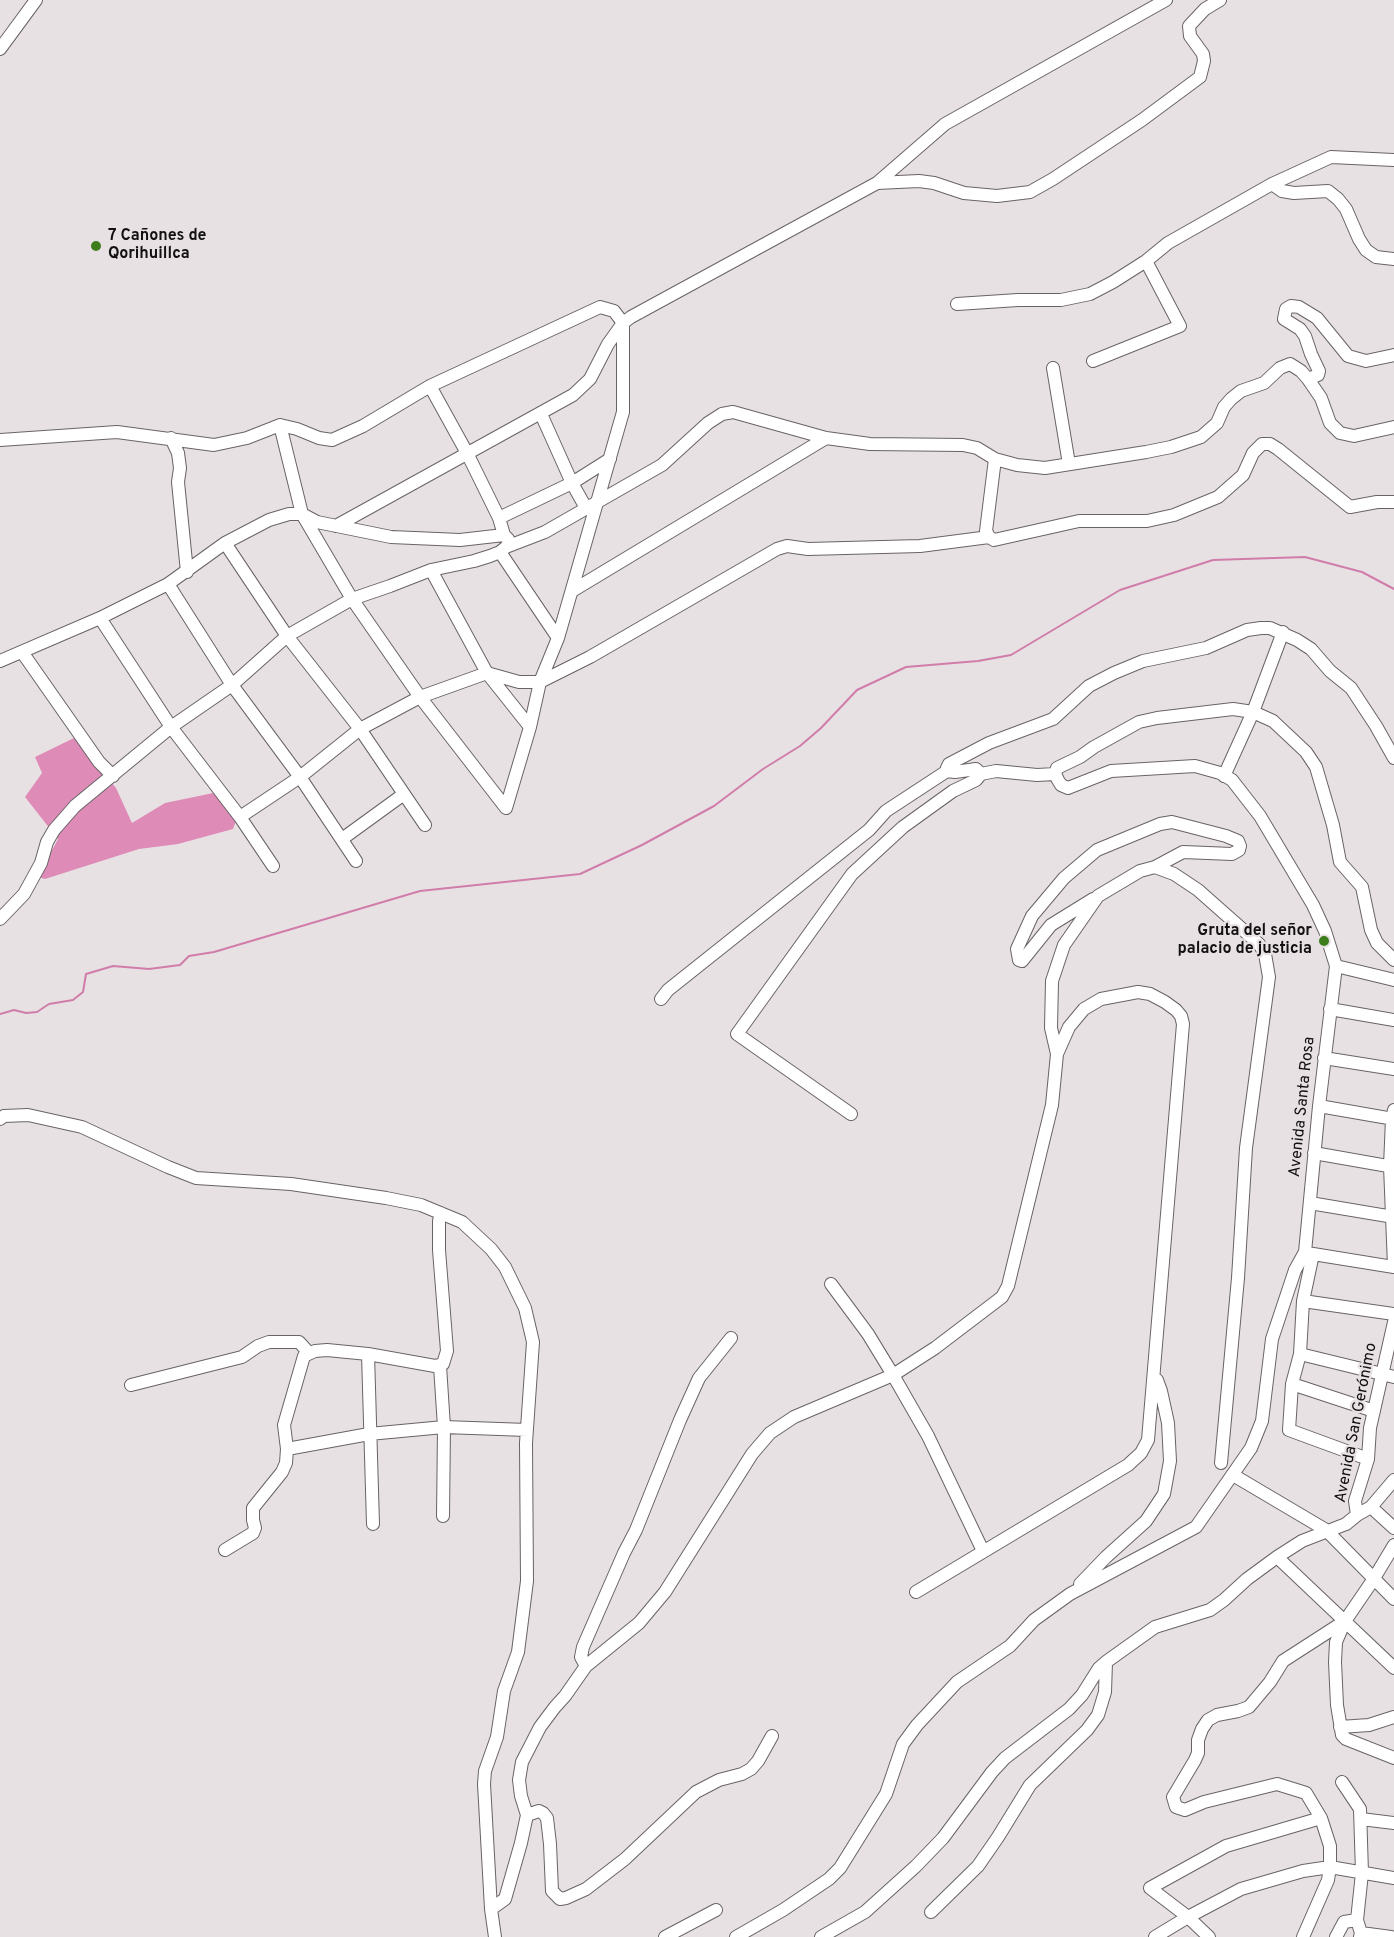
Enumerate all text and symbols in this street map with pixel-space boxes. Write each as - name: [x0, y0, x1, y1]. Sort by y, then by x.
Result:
- place label: 7 Cañones de Qorihuillca: [108, 227, 207, 265]
- marker: 7 Cañones de Qorihuillca: [89, 239, 103, 253]
- place label: Gruta del señor palacio de justicia: [1177, 922, 1312, 960]
- marker: Gruta del señor palacio de justicia: [1317, 934, 1331, 948]
- street label: Avenida Santa Rosa: [1286, 1036, 1320, 1178]
- street label: Avenida San Gerónimo: [1332, 1341, 1382, 1505]

